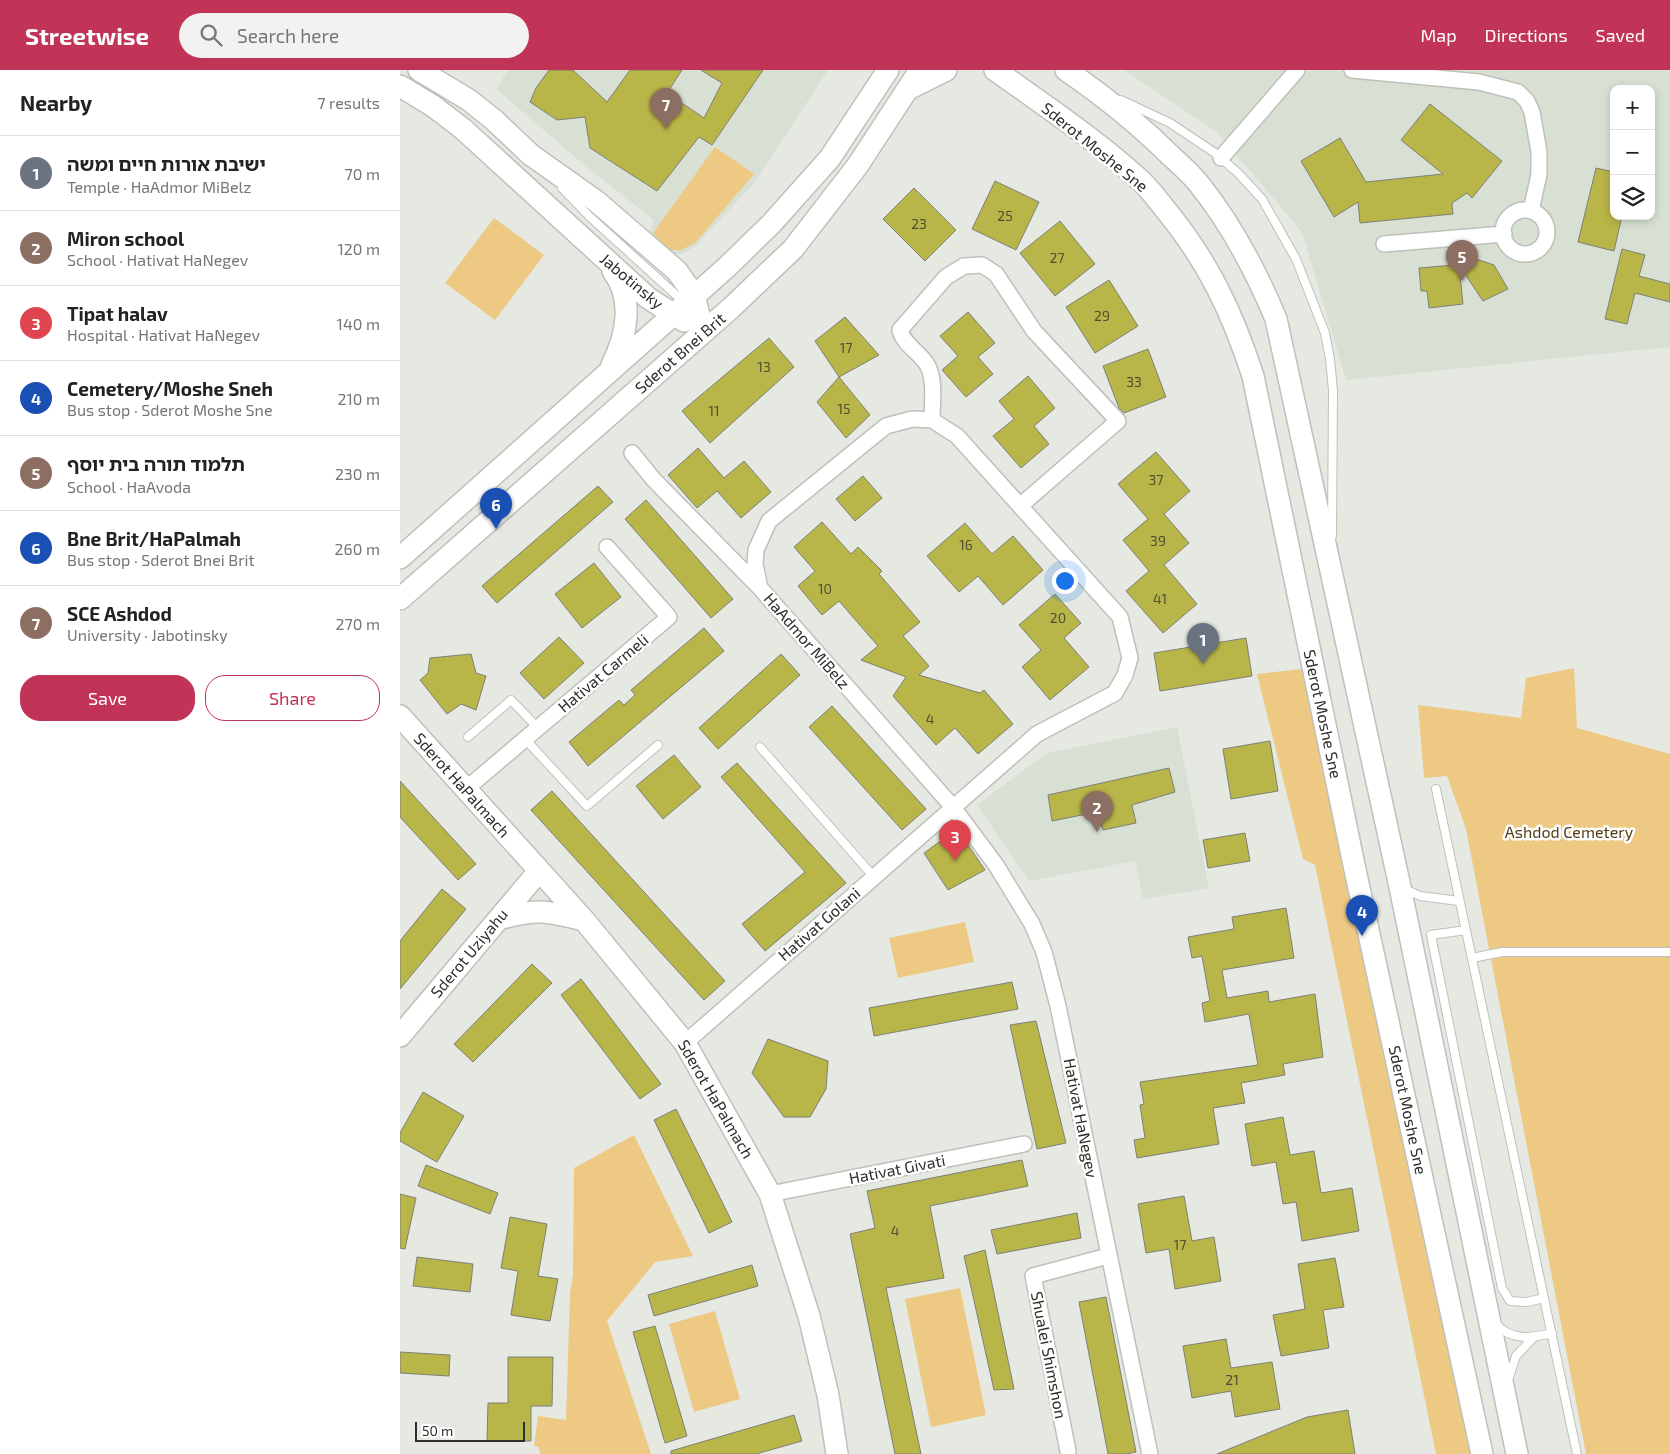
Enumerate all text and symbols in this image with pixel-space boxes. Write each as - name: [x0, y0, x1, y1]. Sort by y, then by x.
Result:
- search box: [179, 13, 529, 58]
- text: Streetwise: [25, 21, 149, 50]
- icon: search: [197, 21, 225, 49]
- text: Search here: [237, 24, 339, 47]
- text: Map: [1420, 24, 1457, 46]
- text: Directions: [1485, 24, 1568, 46]
- text: Saved: [1596, 24, 1645, 46]
- map controls: [1610, 85, 1655, 220]
- button: +: [1610, 85, 1655, 130]
- pin: 7: [650, 88, 682, 129]
- text: Nearby: [20, 90, 92, 115]
- text: 7 results: [317, 93, 380, 112]
- street label: Sderot Moshe Sne: [1038, 98, 1152, 195]
- button: −: [1610, 130, 1655, 175]
- text: ישיבת אורות חיים ומשה: [67, 152, 266, 175]
- text: 1: [33, 164, 39, 183]
- text: 70 m: [345, 164, 380, 183]
- button: layers: [1610, 175, 1655, 220]
- text: Temple · HaAdmor MiBelz: [67, 177, 251, 196]
- house number: 25: [997, 207, 1013, 224]
- house number: 23: [911, 215, 927, 232]
- text: Miron school: [67, 227, 184, 250]
- text: 2: [31, 239, 41, 258]
- text: 120 m: [337, 239, 380, 258]
- pin: 5: [1446, 240, 1478, 281]
- street label: Jabotinsky: [597, 249, 668, 313]
- house number: 27: [1049, 249, 1065, 266]
- text: School · Hativat HaNegev: [67, 250, 248, 269]
- text: Tipat halav: [67, 302, 168, 325]
- house number: 29: [1094, 307, 1110, 324]
- street label: Sderot Bnei Brit: [631, 308, 729, 397]
- text: 3: [31, 314, 41, 333]
- text: 140 m: [337, 314, 380, 333]
- text: Hospital · Hativat HaNegev: [67, 325, 260, 344]
- house number: 17: [840, 339, 852, 356]
- house number: 13: [757, 358, 771, 375]
- house number: 33: [1126, 373, 1142, 390]
- text: Cemetery/Moshe Sneh: [67, 377, 273, 400]
- text: 4: [31, 389, 41, 408]
- text: 210 m: [337, 389, 380, 408]
- text: Bus stop · Sderot Moshe Sne: [67, 400, 273, 419]
- house number: 15: [837, 400, 851, 417]
- house number: 11: [708, 402, 720, 419]
- text: תלמוד תורה בית יוסף: [67, 452, 245, 475]
- text: 5: [32, 464, 40, 483]
- text: 230 m: [335, 464, 380, 483]
- house number: 37: [1149, 471, 1163, 488]
- text: School · HaAvoda: [67, 477, 191, 496]
- pin: 6: [480, 488, 512, 529]
- text: Bne Brit/HaPalmah: [67, 527, 241, 550]
- house number: 39: [1150, 532, 1166, 549]
- house number: 16: [959, 536, 973, 553]
- text: 6: [31, 539, 41, 558]
- text: 260 m: [335, 539, 380, 558]
- text: Bus stop · Sderot Bnei Brit: [67, 550, 255, 569]
- your location: [1052, 568, 1078, 594]
- house number: 10: [818, 580, 832, 597]
- street label: HaAdmor MiBelz: [761, 589, 854, 692]
- house number: 41: [1153, 590, 1167, 607]
- text: SCE Ashdod: [67, 602, 172, 625]
- house number: 20: [1050, 609, 1066, 626]
- text: 7: [32, 614, 40, 633]
- text: 270 m: [336, 614, 380, 633]
- pin: 1: [1187, 623, 1219, 664]
- text: University · Jabotinsky: [67, 625, 228, 644]
- street label: Hativat Carmeli: [554, 629, 652, 716]
- street label: Sderot Moshe Sne: [1301, 648, 1346, 780]
- button: Save: [20, 675, 195, 721]
- button: Share: [205, 675, 380, 721]
- house number: 4: [926, 710, 934, 727]
- street label: Sderot HaPalmach: [410, 729, 514, 841]
- pin: 2: [1081, 791, 1113, 832]
- pin: 3: [939, 820, 971, 861]
- park label: Ashdod Cemetery: [1505, 822, 1634, 841]
- street label: Hativat Golani: [774, 883, 864, 964]
- pin: 4: [1346, 895, 1378, 936]
- street label: Sderot Uziyahu: [426, 904, 511, 1001]
- street label: Sderot HaPalmach: [675, 1036, 758, 1162]
- street label: Sderot Moshe Sne: [1386, 1044, 1431, 1176]
- street label: Hativat HaNegev: [1061, 1056, 1103, 1180]
- street label: Hativat Givati: [847, 1150, 947, 1187]
- house number: 4: [891, 1222, 899, 1239]
- house number: 17: [1174, 1236, 1186, 1253]
- street label: Shualei Shimshon: [1028, 1290, 1071, 1420]
- house number: 21: [1225, 1371, 1239, 1388]
- scale bar: [415, 1419, 525, 1442]
- text: 50 m: [422, 1422, 453, 1439]

